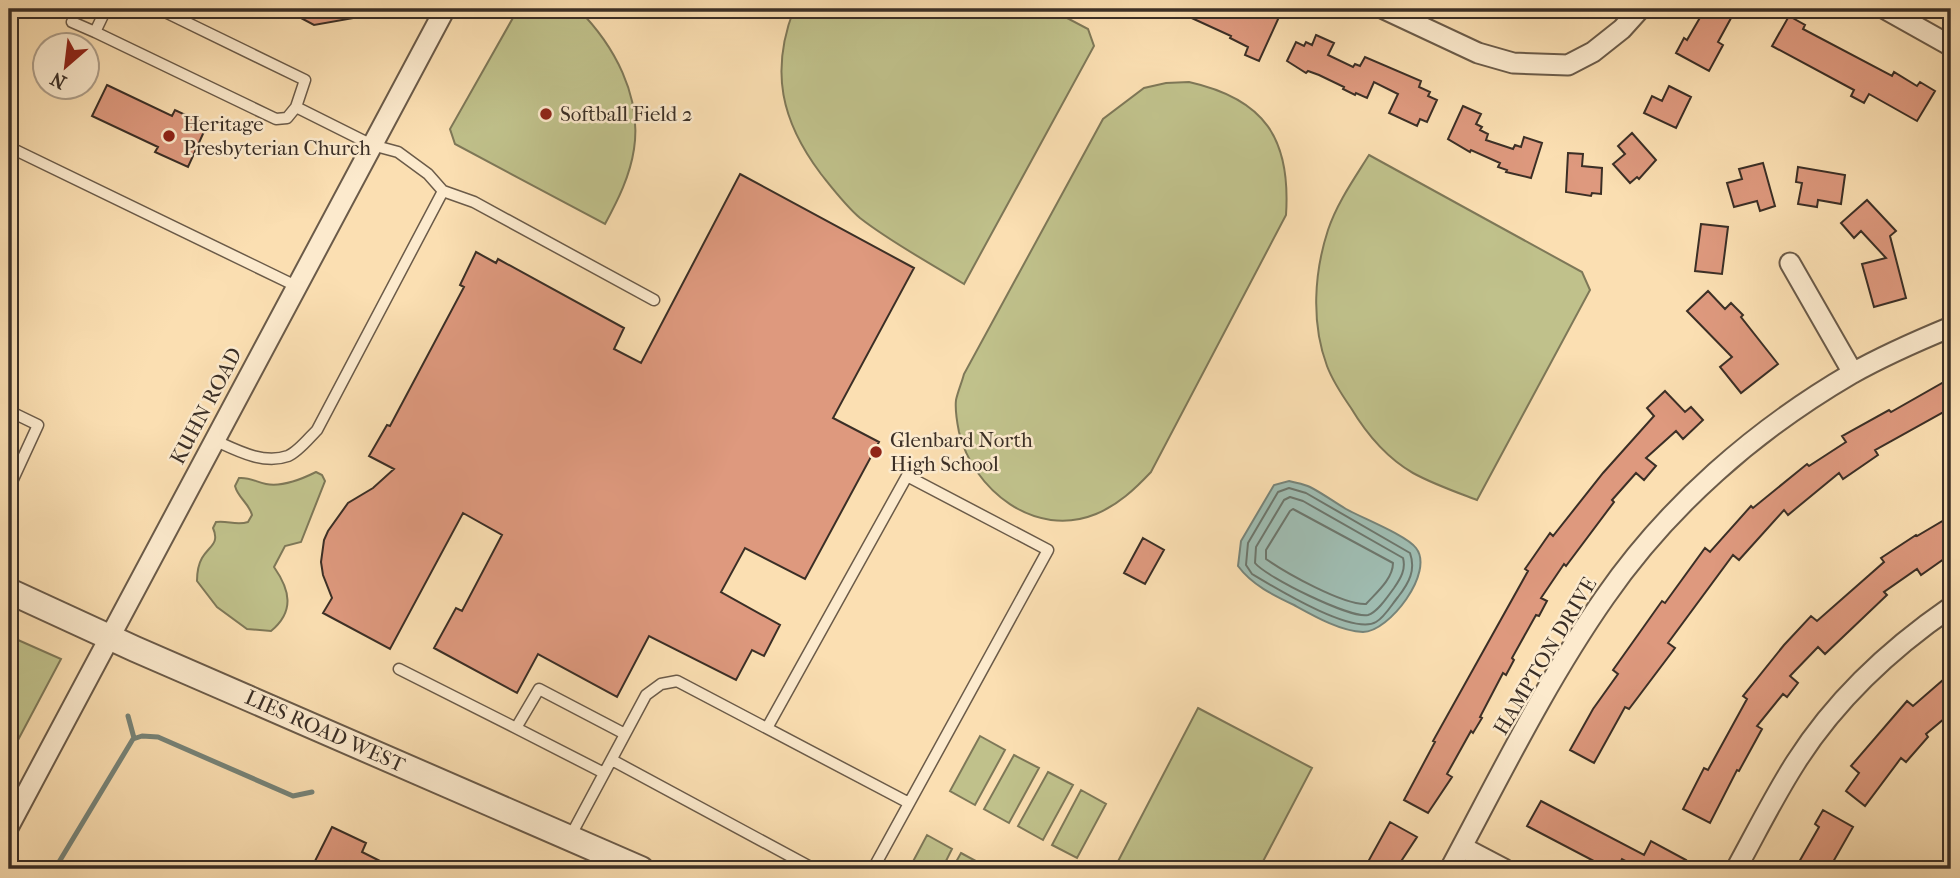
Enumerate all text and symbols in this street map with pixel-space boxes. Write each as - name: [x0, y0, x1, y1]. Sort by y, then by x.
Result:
- north arrow: [32, 32, 102, 102]
- text: N: [46, 67, 70, 93]
- place label: Softball Field 2: [560, 102, 693, 126]
- marker: Softball Field 2: [538, 106, 554, 122]
- place label: Heritage Presbyterian Church: [183, 112, 371, 160]
- marker: Heritage Presbyterian Church: [161, 128, 177, 144]
- street label: KUHN ROAD: [165, 344, 247, 468]
- place label: Glenbard North High School: [890, 428, 1033, 476]
- marker: Glenbard North High School: [868, 444, 884, 460]
- street label: HAMPTON DRIVE: [1489, 573, 1602, 739]
- street label: LIES ROAD WEST: [241, 685, 409, 777]

